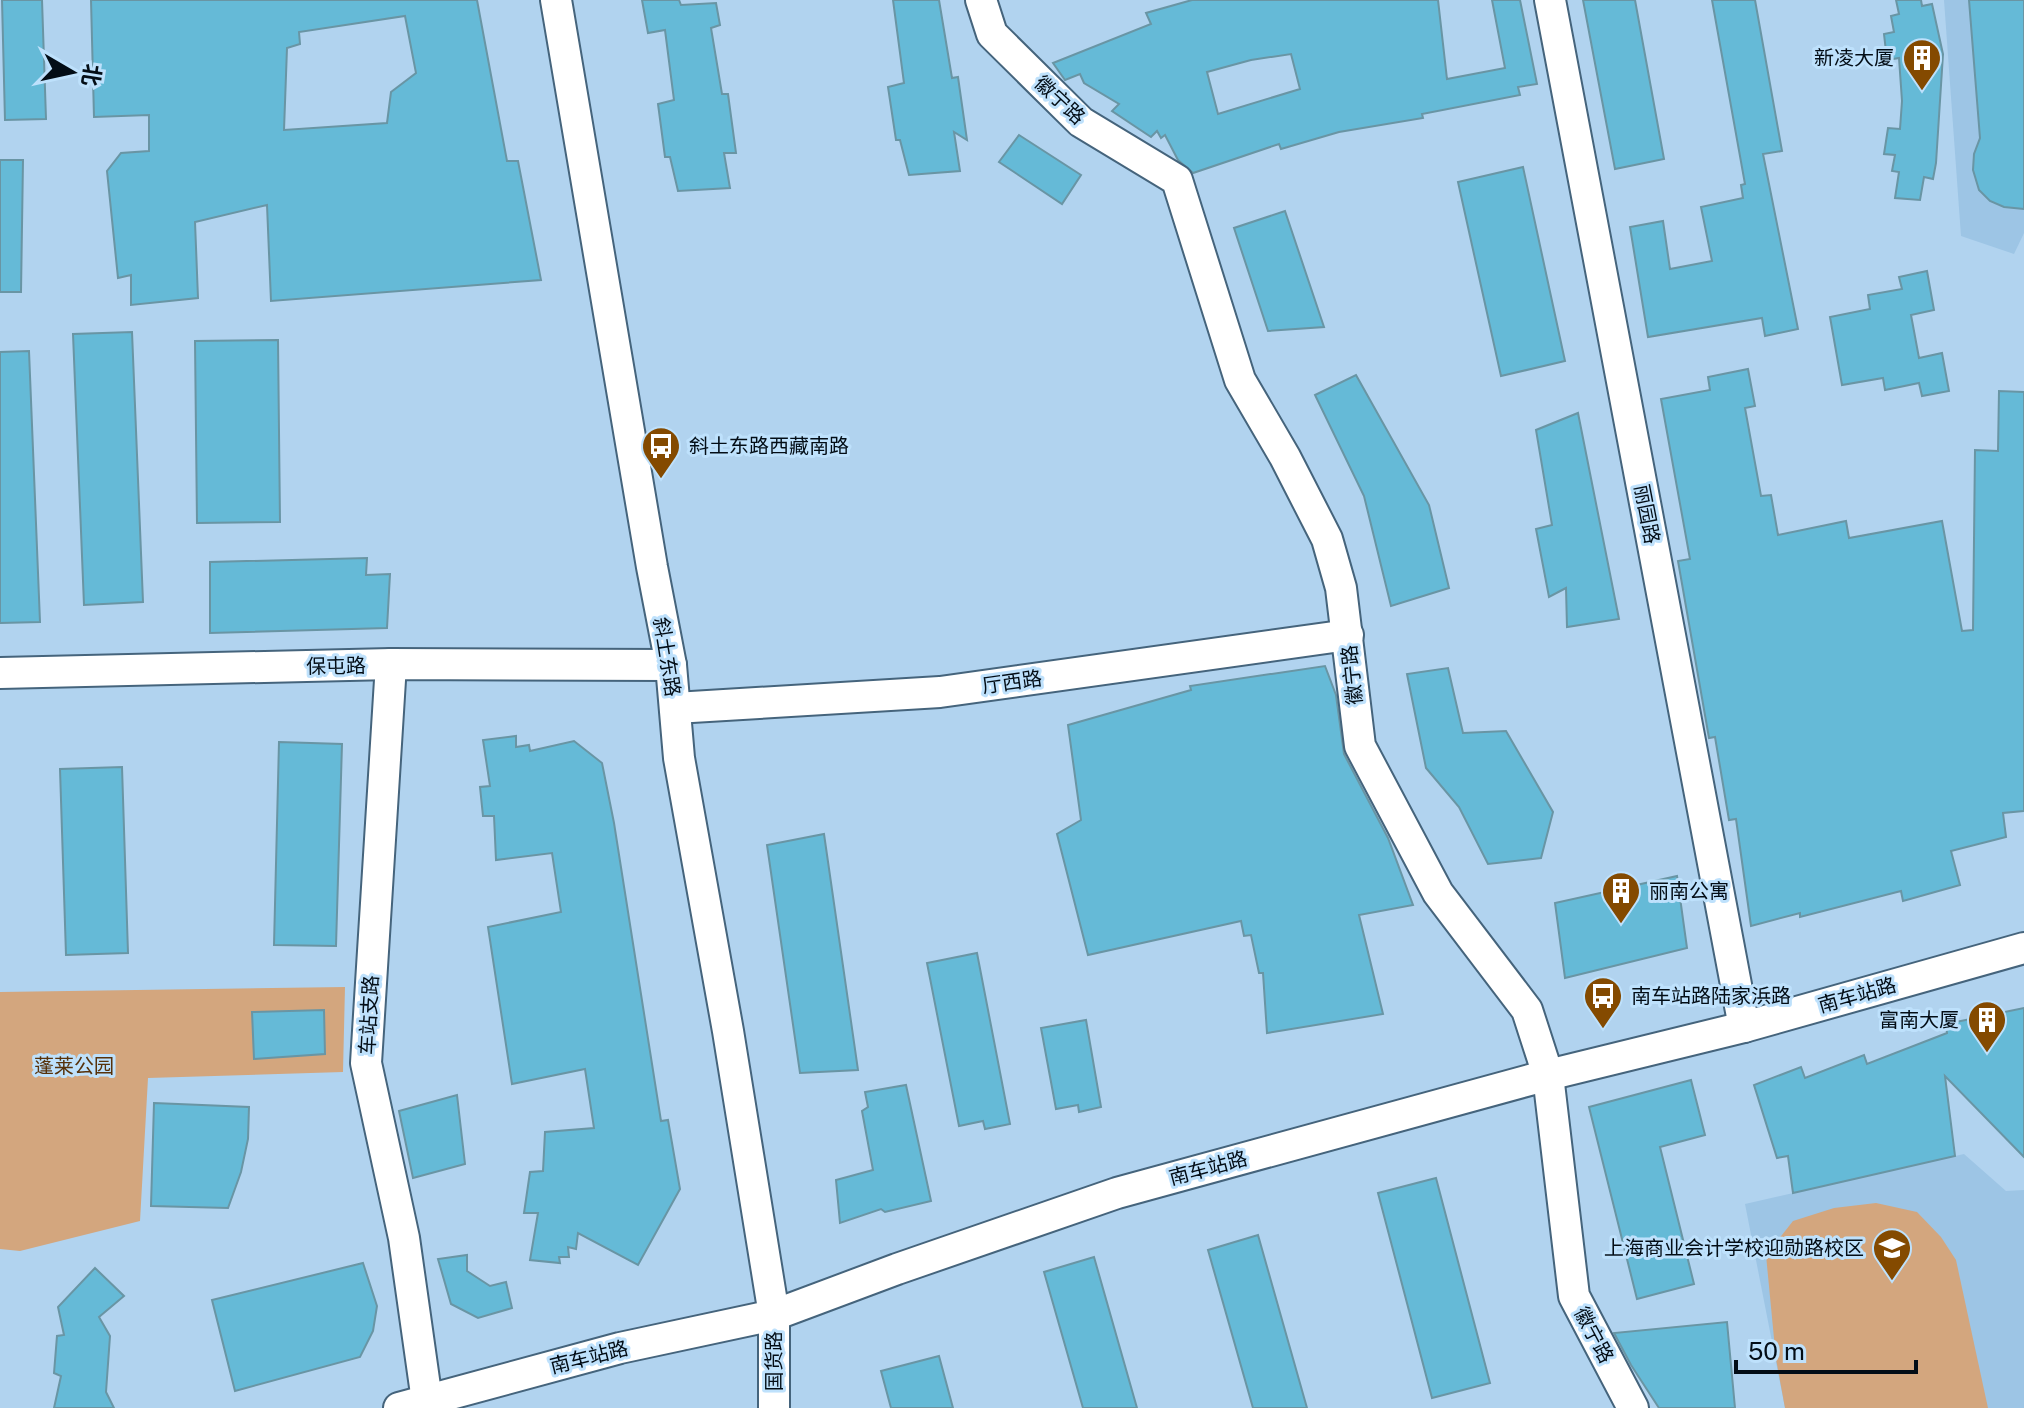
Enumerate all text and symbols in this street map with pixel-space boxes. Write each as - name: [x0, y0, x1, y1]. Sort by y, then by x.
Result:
- north arrow: [32, 32, 112, 112]
- building icon: 新凌大厦: [1901, 37, 1943, 92]
- place label: 新凌大厦: [1814, 46, 1894, 70]
- text: 北: [77, 62, 106, 88]
- street label: 徽宁路: [1030, 71, 1090, 129]
- bus stop icon: 斜土东路西藏南路: [640, 425, 682, 480]
- place label: 斜土东路西藏南路: [689, 434, 849, 458]
- street label: 丽园路: [1629, 482, 1665, 546]
- street label: 斜土东路: [649, 616, 685, 698]
- street label: 徽宁路: [1337, 644, 1367, 706]
- street label: 保屯路: [306, 653, 366, 679]
- street label: 厅西路: [981, 666, 1043, 698]
- building icon: 丽南公寓: [1600, 870, 1642, 925]
- place label: 丽南公寓: [1649, 879, 1729, 903]
- street label: 南车站路: [1815, 972, 1899, 1018]
- street label: 车站支路: [355, 974, 383, 1056]
- bus stop icon: 南车站路陆家浜路: [1582, 975, 1624, 1030]
- place label: 南车站路陆家浜路: [1631, 984, 1791, 1008]
- building icon: 富南大厦: [1966, 999, 2008, 1054]
- place label: 富南大厦: [1879, 1008, 1959, 1032]
- park label: 蓬莱公园: [34, 1054, 114, 1078]
- street label: 南车站路: [1166, 1146, 1250, 1190]
- school or university icon: 上海商业会计学校迎勋路校区: [1871, 1227, 1913, 1282]
- place label: 上海商业会计学校迎勋路校区: [1604, 1236, 1864, 1260]
- street label: 徽宁路: [1569, 1303, 1619, 1367]
- scale bar: [1736, 1324, 1916, 1374]
- street label: 国货路: [762, 1331, 786, 1391]
- street label: 南车站路: [547, 1336, 631, 1378]
- text: 50 m: [1748, 1337, 1805, 1365]

